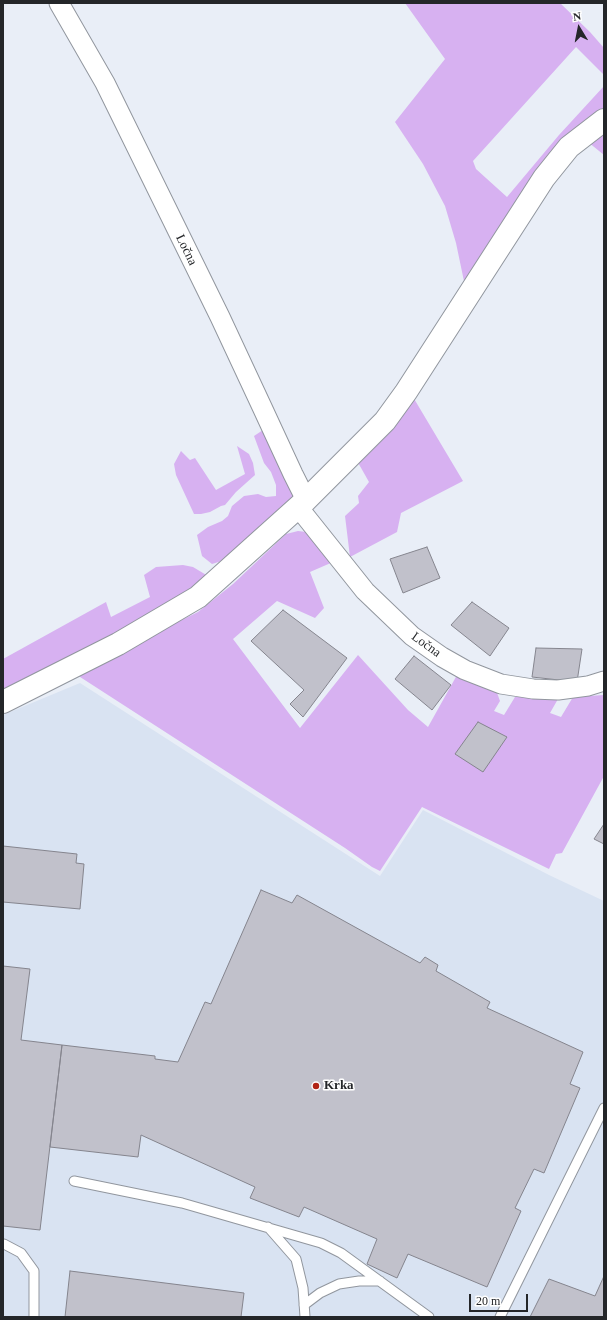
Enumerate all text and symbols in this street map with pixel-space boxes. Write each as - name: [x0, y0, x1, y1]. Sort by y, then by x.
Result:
- north arrow: [559, 8, 599, 48]
- text: N: [572, 10, 582, 23]
- street label: Ločna: [172, 232, 200, 268]
- street label: Ločna: [408, 629, 444, 661]
- place label: Krka: [324, 1078, 354, 1094]
- marker: Krka: [311, 1081, 321, 1091]
- scale bar: [471, 1286, 530, 1312]
- text: 20 m: [476, 1294, 500, 1308]

